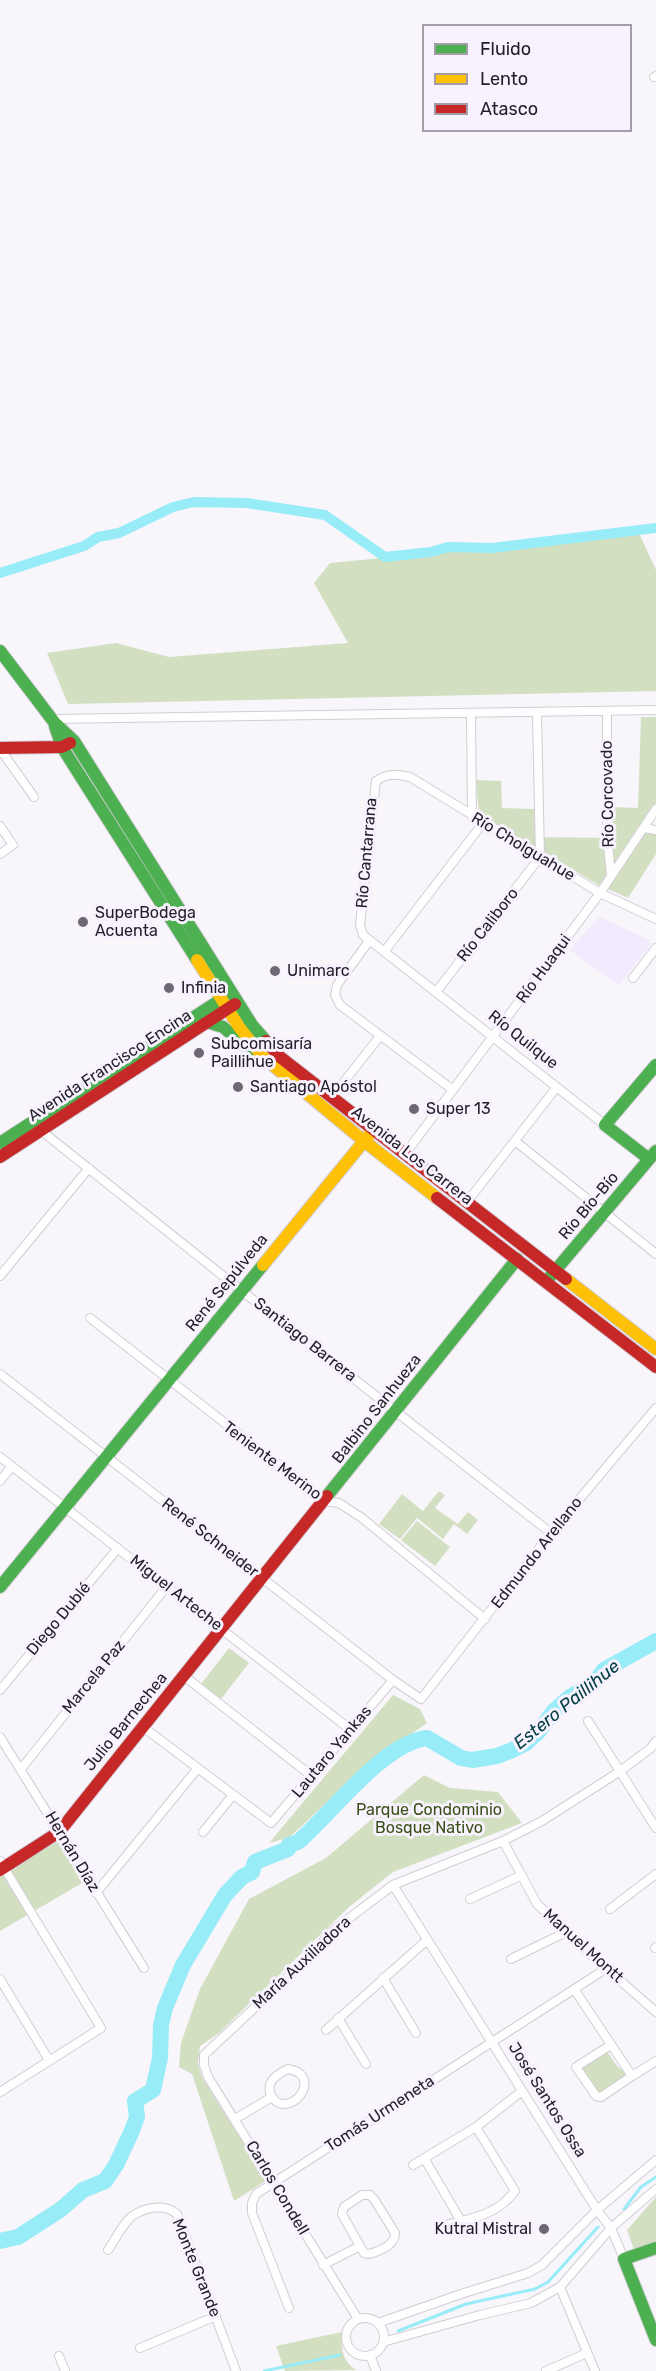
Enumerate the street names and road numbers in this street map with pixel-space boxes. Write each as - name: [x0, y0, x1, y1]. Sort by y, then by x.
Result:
- street label: Río Corcovado: [597, 740, 619, 848]
- street label: Río Cantarrana: [353, 797, 381, 909]
- street label: Río Cholguahue: [468, 809, 578, 885]
- street label: Río Caliboro: [453, 884, 523, 966]
- street label: Río Huaqui: [513, 931, 575, 1007]
- street label: Avenida Francisco Encina: [25, 1006, 195, 1126]
- street label: Río Quilque: [484, 1007, 562, 1073]
- street label: Avenida Los Carrera: [347, 1103, 477, 1209]
- street label: Río Bío-Bío: [555, 1168, 623, 1244]
- street label: René Sepúlveda: [182, 1230, 272, 1336]
- street label: Santiago Barrera: [250, 1294, 360, 1386]
- street label: Balbino Sanhueza: [328, 1351, 426, 1467]
- street label: Teniente Merino: [219, 1418, 325, 1504]
- street label: Edmundo Arellano: [487, 1493, 587, 1613]
- street label: René Schneider: [158, 1494, 262, 1582]
- street label: Miguel Arteche: [126, 1551, 226, 1635]
- street label: Diego Dublé: [23, 1579, 95, 1659]
- street label: Marcela Paz: [59, 1636, 129, 1718]
- street label: Julio Barnechea: [80, 1669, 172, 1775]
- street label: Lautaro Yankas: [288, 1702, 376, 1802]
- street label: Hernán Díaz: [40, 1808, 104, 1896]
- street label: Manuel Montt: [539, 1905, 627, 1987]
- street label: María Auxiliadora: [249, 1913, 355, 2013]
- street label: José Santos Ossa: [504, 2039, 590, 2161]
- street label: Tomás Urmeneta: [322, 2072, 438, 2156]
- street label: Carlos Condell: [241, 2137, 313, 2239]
- street label: Monte Grande: [168, 2216, 224, 2320]

